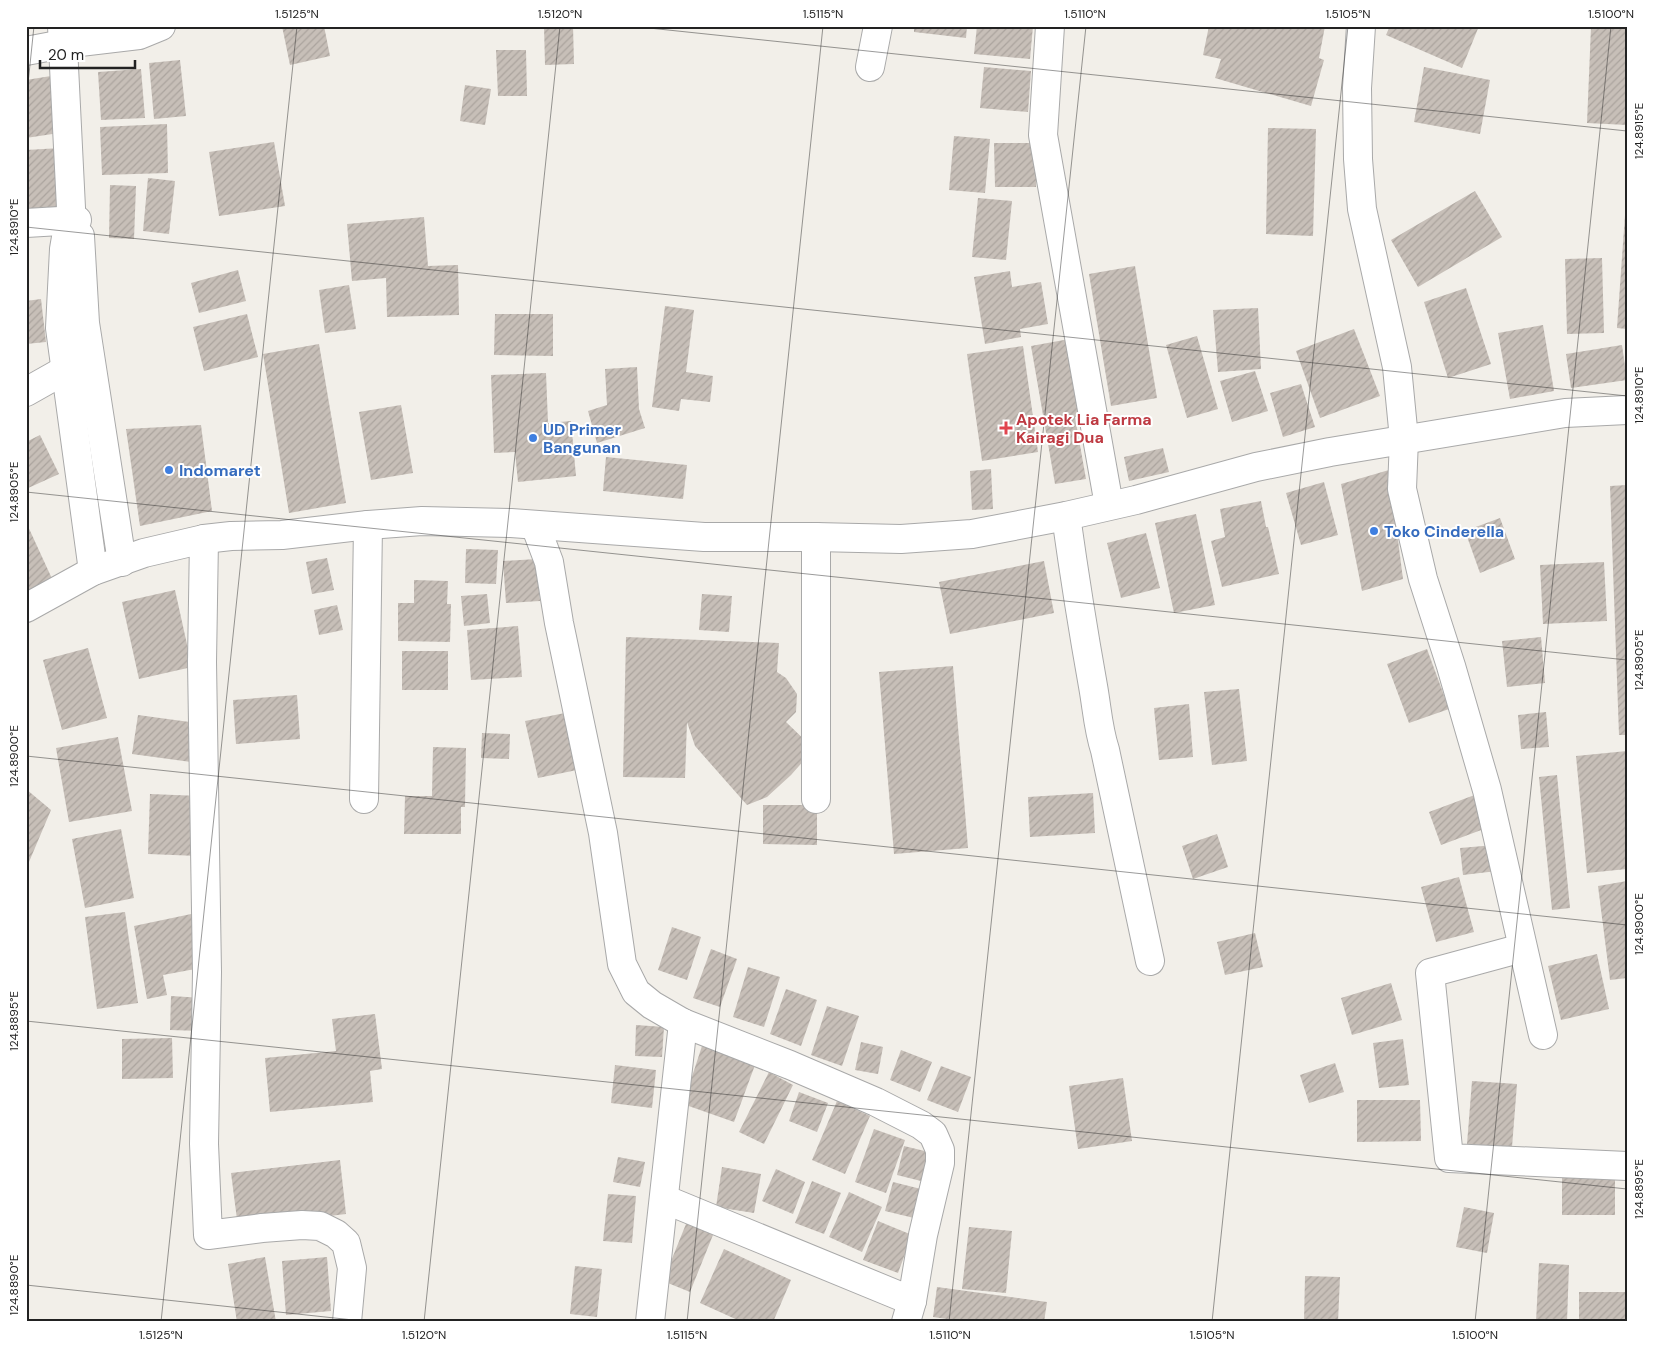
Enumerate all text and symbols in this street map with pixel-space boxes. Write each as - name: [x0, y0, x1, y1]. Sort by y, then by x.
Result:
- text: 1.5125°N: [275, 6, 319, 22]
- text: 1.5120°N: [538, 6, 582, 22]
- text: 1.5115°N: [803, 6, 843, 22]
- text: 1.5110°N: [1064, 6, 1106, 22]
- text: 1.5105°N: [1325, 6, 1371, 22]
- text: 1.5100°N: [1588, 6, 1634, 22]
- scale bar: [40, 38, 135, 70]
- text: 20 m: [48, 45, 84, 65]
- text: 124.8915°E: [1631, 103, 1647, 159]
- text: 124.8910°E: [6, 198, 22, 256]
- text: 124.8910°E: [1631, 366, 1647, 424]
- place label: Apotek Lia Farma Kairagi Dua: [1016, 409, 1152, 448]
- place label: UD Primer Bangunan: [543, 419, 621, 458]
- marker: Apotek Lia Farma Kairagi Dua: [1000, 422, 1012, 434]
- marker: UD Primer Bangunan: [527, 432, 539, 444]
- place label: Indomaret: [179, 460, 261, 481]
- text: 124.8905°E: [6, 461, 22, 523]
- marker: Indomaret: [163, 464, 175, 476]
- place label: Toko Cinderella: [1384, 521, 1504, 542]
- marker: Toko Cinderella: [1368, 525, 1380, 537]
- text: 124.8905°E: [1631, 629, 1647, 691]
- text: 124.8900°E: [6, 725, 22, 787]
- text: 124.8900°E: [1631, 893, 1647, 955]
- text: 124.8895°E: [6, 991, 22, 1051]
- text: 124.8895°E: [1631, 1159, 1647, 1219]
- text: 124.8890°E: [6, 1254, 22, 1316]
- text: 1.5125°N: [139, 1327, 183, 1343]
- text: 1.5120°N: [402, 1327, 446, 1343]
- text: 1.5115°N: [667, 1327, 707, 1343]
- text: 1.5110°N: [929, 1327, 971, 1343]
- text: 1.5105°N: [1189, 1327, 1235, 1343]
- text: 1.5100°N: [1452, 1327, 1498, 1343]

